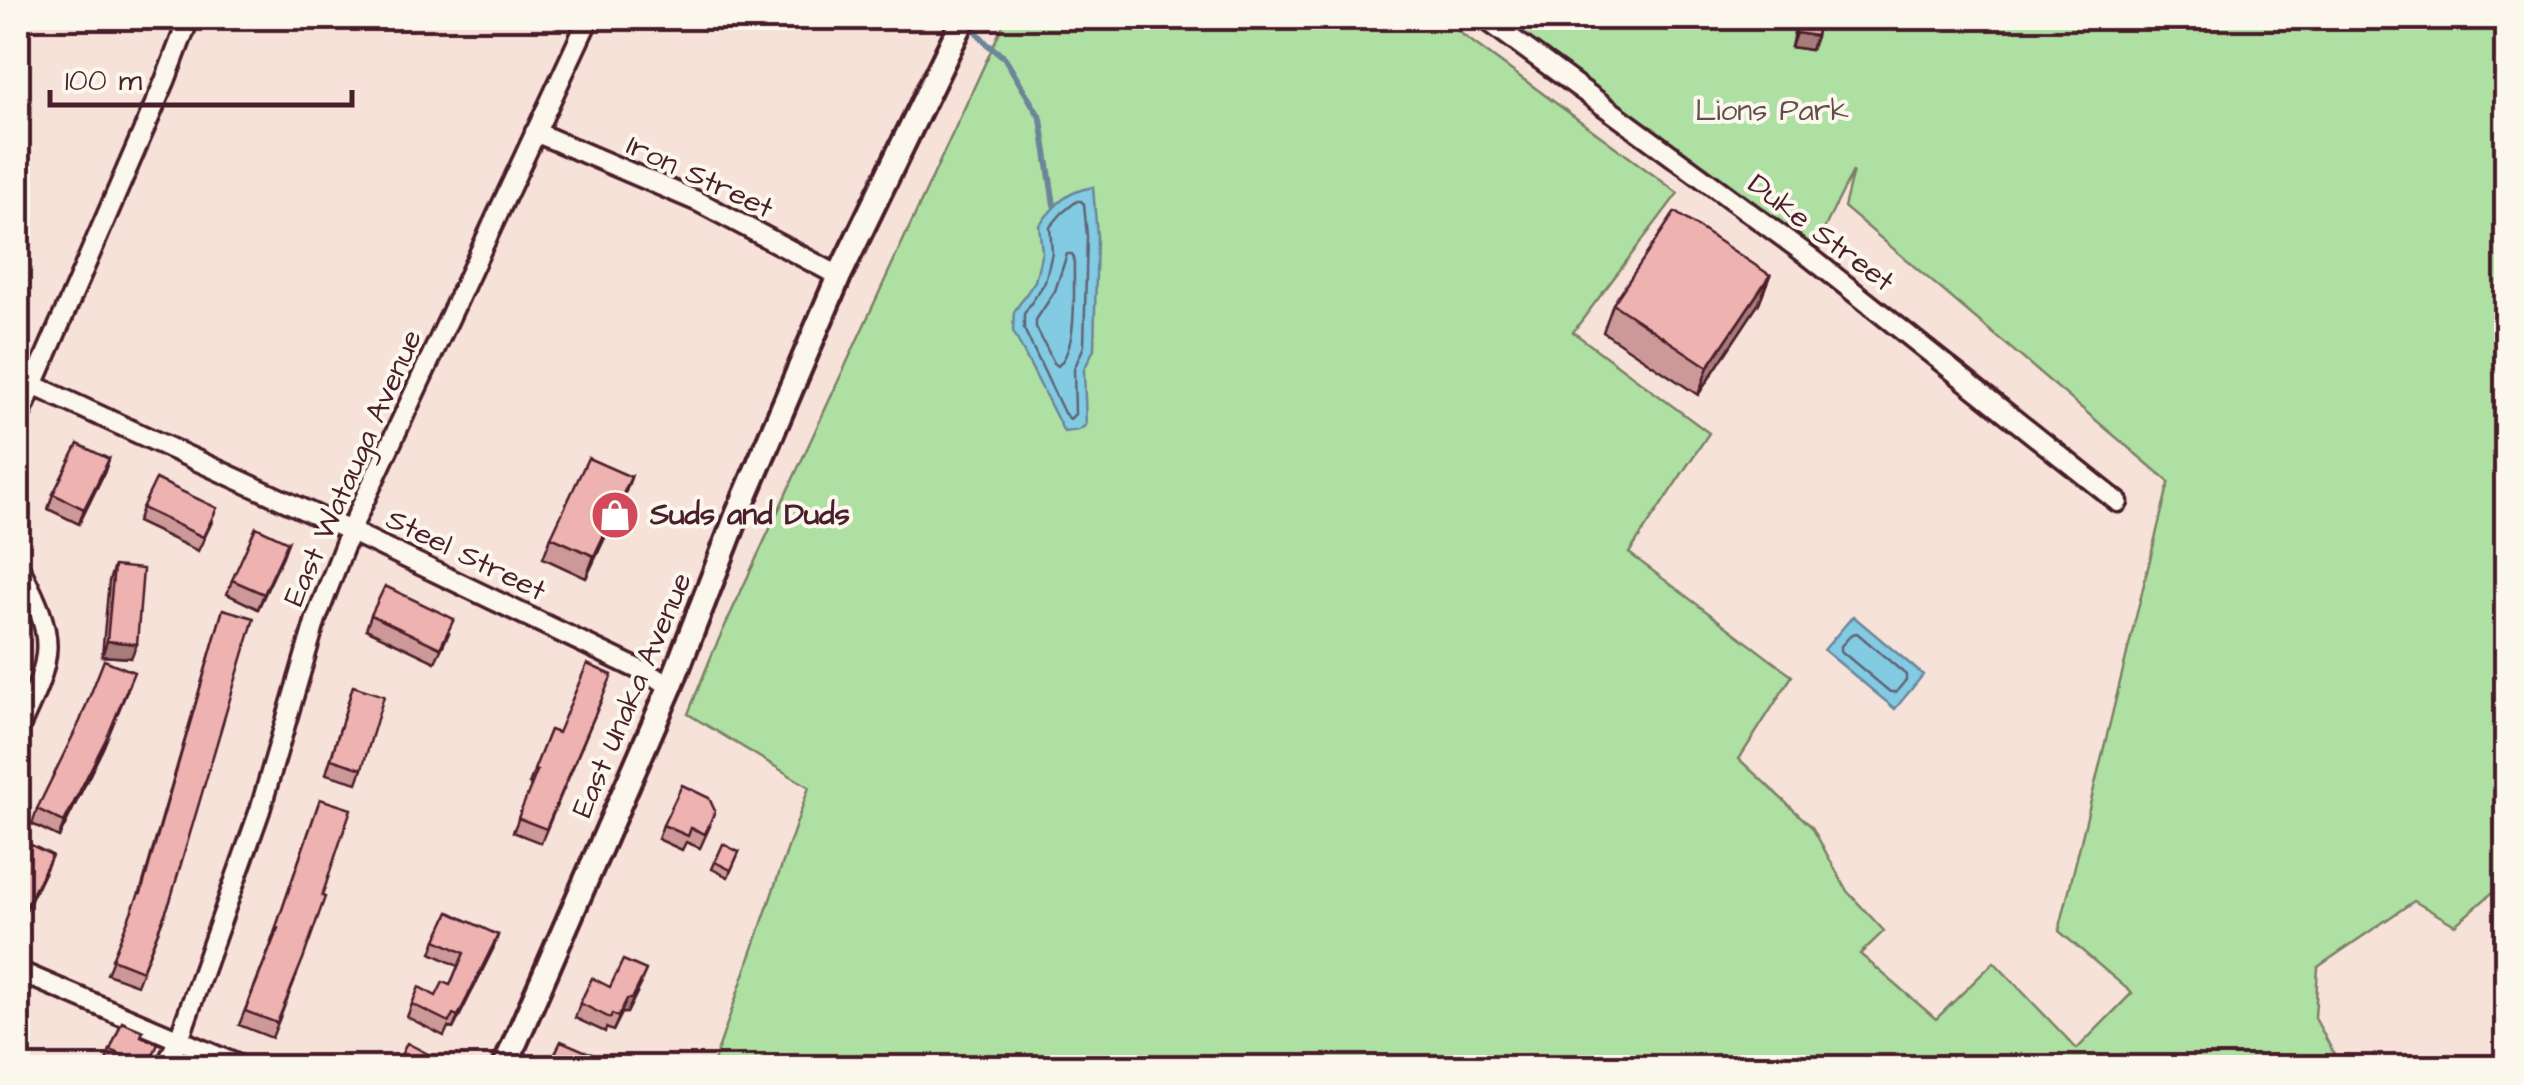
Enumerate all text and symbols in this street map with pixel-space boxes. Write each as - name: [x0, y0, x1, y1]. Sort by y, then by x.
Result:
- scale bar: [50, 45, 352, 107]
- text: 100 m: [65, 60, 143, 102]
- park label: Lions Park: [1695, 90, 1849, 132]
- street label: Iron Street: [620, 125, 780, 229]
- street label: Duke Street: [1739, 164, 1903, 302]
- street label: East Watauga Avenue: [273, 323, 434, 613]
- shop icon: Suds and Duds: [589, 489, 641, 541]
- place label: Suds and Duds: [649, 494, 850, 536]
- street label: Steel Street: [379, 498, 553, 612]
- street label: East Unaka Avenue: [561, 566, 703, 824]

